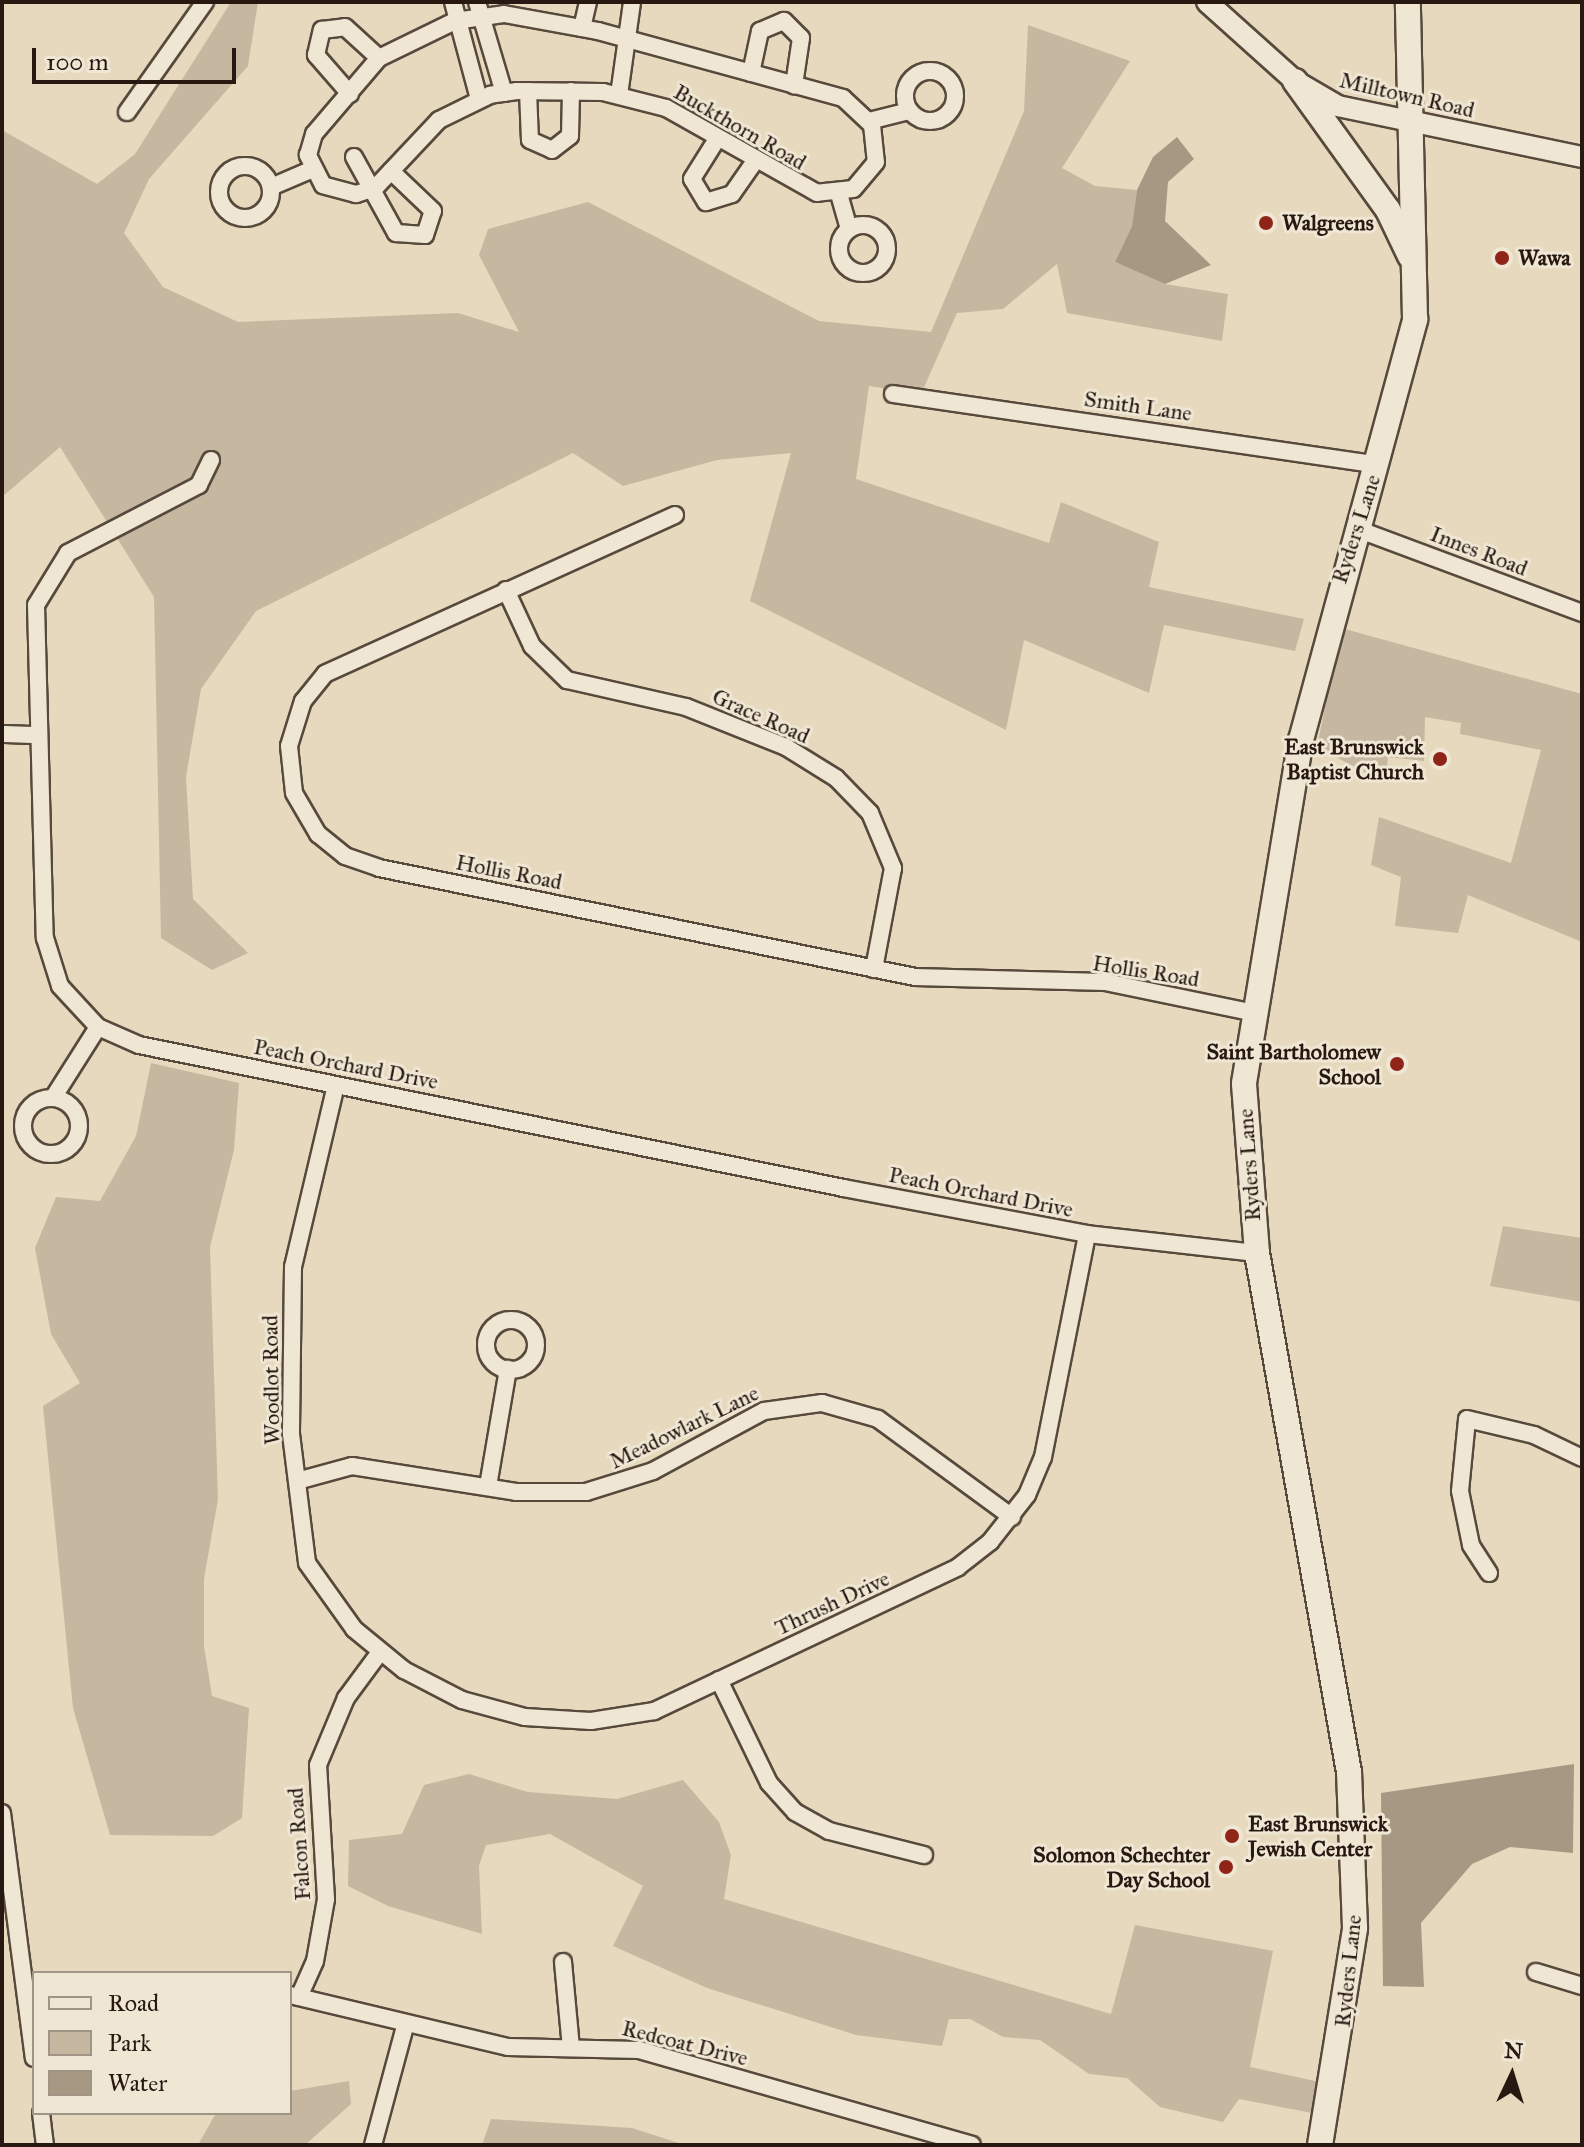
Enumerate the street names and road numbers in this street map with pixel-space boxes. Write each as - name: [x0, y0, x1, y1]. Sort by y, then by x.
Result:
- street label: Milltown Road: [1337, 67, 1477, 123]
- street label: Buckthorn Road: [669, 78, 811, 176]
- street label: Smith Lane: [1082, 385, 1194, 427]
- street label: Ryders Lane: [1326, 471, 1386, 587]
- street label: Innes Road: [1427, 520, 1531, 582]
- street label: Grace Road: [708, 683, 814, 749]
- street label: Hollis Road: [454, 849, 564, 895]
- street label: Hollis Road: [1091, 950, 1201, 992]
- street label: Peach Orchard Drive: [252, 1033, 440, 1095]
- street label: Ryders Lane: [1232, 1108, 1266, 1222]
- street label: Peach Orchard Drive: [887, 1161, 1075, 1223]
- street label: Woodlot Road: [257, 1315, 285, 1445]
- street label: Meadowlark Lane: [605, 1380, 763, 1474]
- street label: Thrush Drive: [771, 1565, 893, 1641]
- street label: Falcon Road: [282, 1787, 316, 1901]
- street label: Ryders Lane: [1329, 1913, 1367, 2029]
- street label: Redcoat Drive: [619, 2015, 751, 2071]

